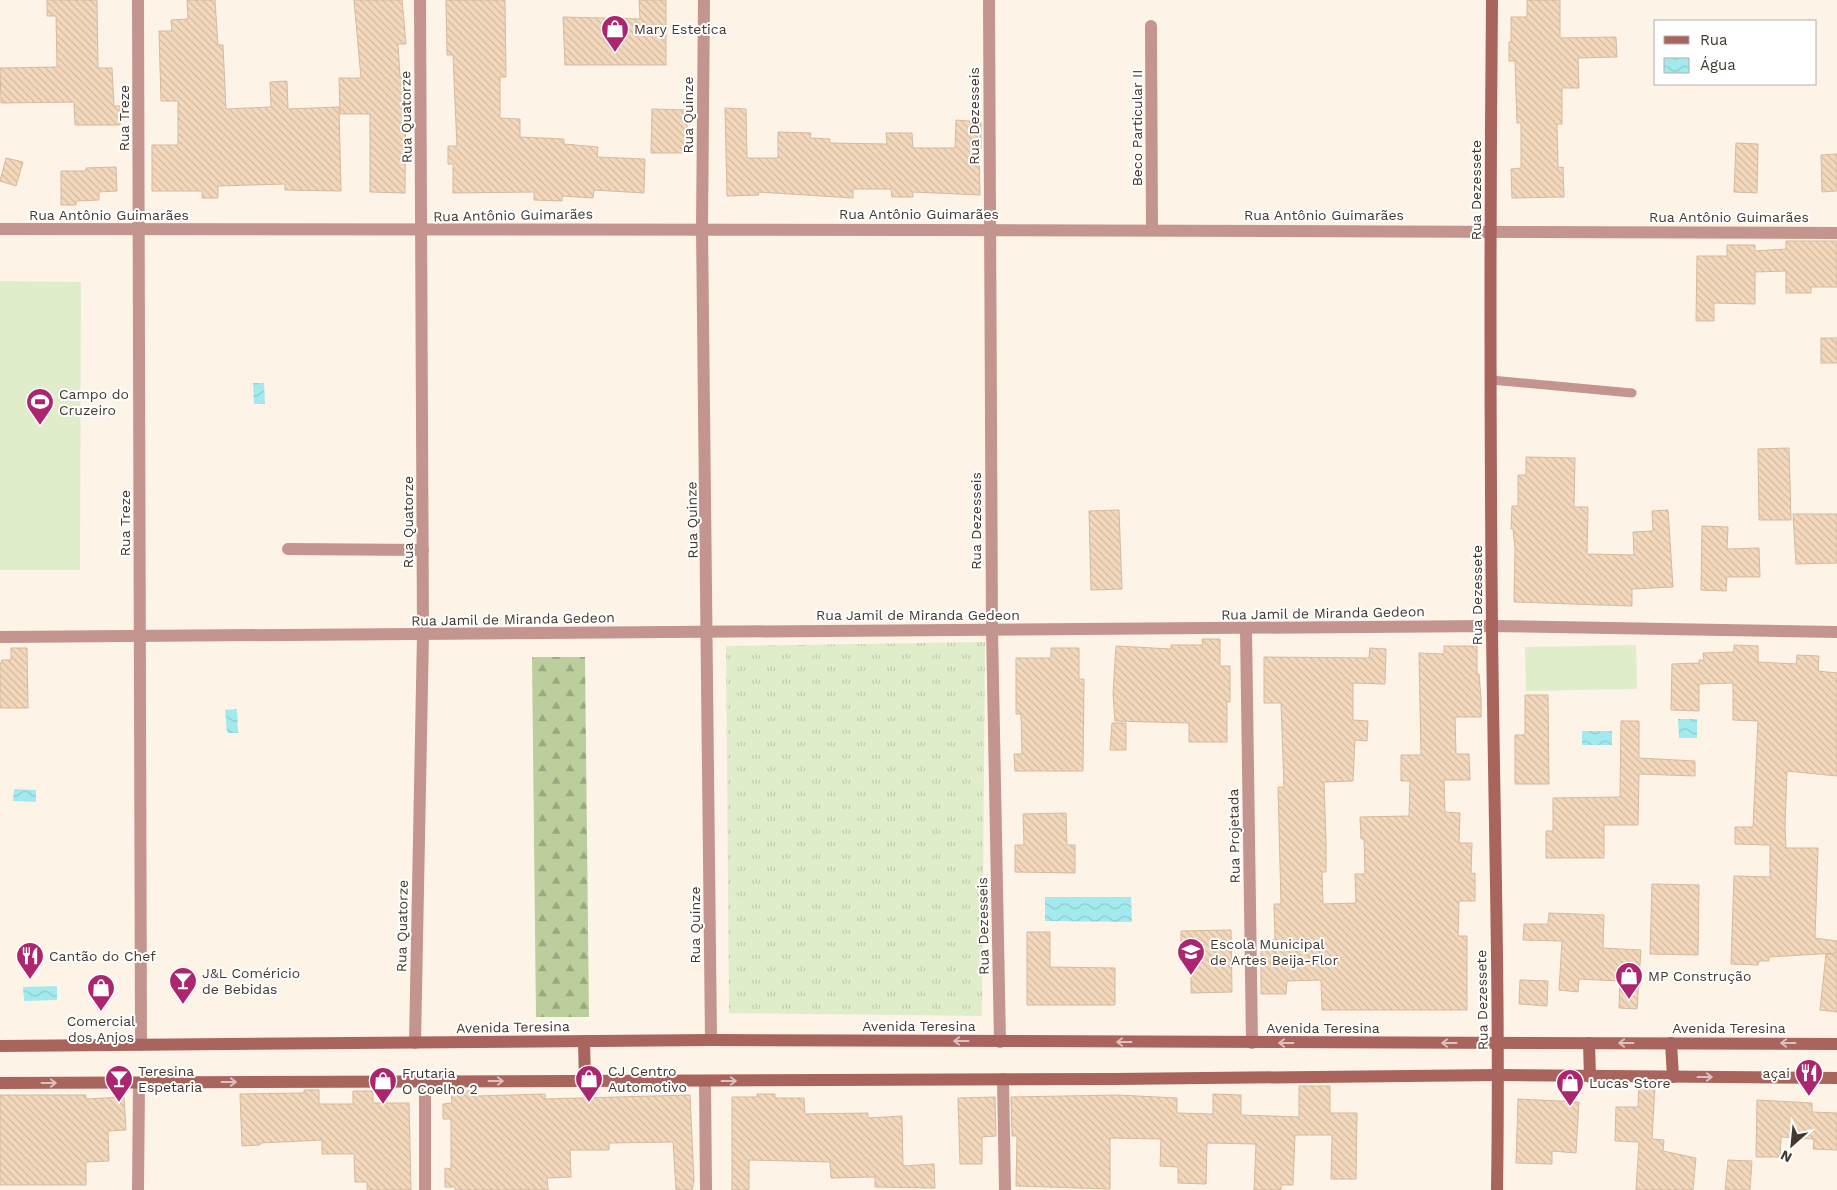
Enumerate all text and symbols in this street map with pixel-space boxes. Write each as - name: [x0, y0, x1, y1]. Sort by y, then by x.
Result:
- shop icon: Mary Estetica: [600, 14, 630, 53]
- legend: [1654, 20, 1817, 85]
- place label: Mary Estetica: [634, 21, 727, 37]
- text: Rua: [1700, 31, 1728, 49]
- text: Água: [1700, 56, 1736, 74]
- street label: Rua Dezesseis: [966, 67, 982, 165]
- street label: Beco Particular II: [1129, 70, 1145, 186]
- street label: Rua Quatorze: [397, 71, 415, 163]
- street label: Rua Quinze: [680, 76, 696, 154]
- street label: Rua Treze: [116, 85, 132, 151]
- street label: Rua Dezessete: [1468, 140, 1484, 240]
- street label: Rua Antônio Guimarães: [433, 206, 593, 224]
- street label: Rua Antônio Guimarães: [839, 206, 999, 222]
- street label: Rua Antônio Guimarães: [29, 207, 189, 223]
- street label: Rua Antônio Guimarães: [1244, 207, 1404, 223]
- street label: Rua Antônio Guimarães: [1649, 209, 1809, 225]
- place label: Campo do Cruzeiro: [59, 386, 129, 418]
- sports icon: Campo do Cruzeiro: [25, 387, 55, 426]
- street label: Rua Dezesseis: [968, 472, 984, 570]
- street label: Rua Quatorze: [400, 476, 416, 568]
- street label: Rua Quinze: [683, 481, 701, 559]
- street label: Rua Treze: [117, 490, 133, 556]
- street label: Rua Dezessete: [1469, 545, 1485, 645]
- street label: Rua Jamil de Miranda Gedeon: [1221, 603, 1425, 623]
- street label: Rua Jamil de Miranda Gedeon: [816, 607, 1020, 623]
- street label: Rua Jamil de Miranda Gedeon: [411, 609, 615, 629]
- street label: Rua Projetada: [1225, 788, 1243, 883]
- street label: Rua Dezesseis: [974, 877, 992, 975]
- street label: Rua Quatorze: [393, 880, 411, 972]
- street label: Rua Quinze: [687, 886, 703, 964]
- place label: Escola Municipal de Artes Beija-Flor: [1210, 936, 1338, 968]
- school or university icon: Escola Municipal de Artes Beija-Flor: [1176, 937, 1206, 976]
- restaurant icon: Cantão do Chef: [15, 941, 45, 980]
- place label: Cantão do Chef: [49, 948, 156, 964]
- street label: Rua Dezessete: [1473, 950, 1491, 1050]
- shop icon: MP Construção: [1614, 961, 1644, 1000]
- place label: J&L Coméricio de Bebidas: [202, 965, 300, 997]
- bar icon: J&L Coméricio de Bebidas: [168, 966, 198, 1005]
- place label: MP Construção: [1648, 968, 1751, 984]
- shop icon: Comercial dos Anjos: [86, 973, 116, 1012]
- place label: Comercial dos Anjos: [67, 1013, 136, 1045]
- street label: Avenida Teresina: [456, 1018, 570, 1036]
- street label: Avenida Teresina: [862, 1018, 976, 1034]
- street label: Avenida Teresina: [1266, 1020, 1380, 1036]
- street label: Avenida Teresina: [1672, 1020, 1786, 1036]
- one-way arrow: [953, 1036, 970, 1046]
- one-way arrow: [1116, 1037, 1132, 1047]
- one-way arrow: [1278, 1038, 1294, 1048]
- one-way arrow: [1441, 1038, 1457, 1048]
- one-way arrow: [1618, 1038, 1634, 1048]
- one-way arrow: [1781, 1038, 1797, 1048]
- restaurant icon: açai: [1794, 1058, 1824, 1097]
- place label: Teresina Espetaria: [138, 1063, 202, 1095]
- place label: CJ Centro Automotivo: [608, 1063, 687, 1095]
- bar icon: Teresina Espetaria: [104, 1064, 134, 1103]
- shop icon: CJ Centro Automotivo: [574, 1064, 604, 1103]
- place label: Frutaria O Coelho 2: [402, 1065, 478, 1097]
- place label: açai: [1763, 1065, 1790, 1081]
- shop icon: Frutaria O Coelho 2: [368, 1066, 398, 1105]
- shop icon: Lucas Store: [1555, 1068, 1585, 1107]
- one-way arrow: [1696, 1072, 1713, 1082]
- place label: Lucas Store: [1589, 1075, 1671, 1091]
- one-way arrow: [488, 1076, 504, 1086]
- one-way arrow: [720, 1076, 736, 1086]
- one-way arrow: [220, 1077, 236, 1087]
- one-way arrow: [40, 1078, 56, 1088]
- north arrow: [1767, 1120, 1817, 1170]
- text: N: [1778, 1147, 1794, 1166]

